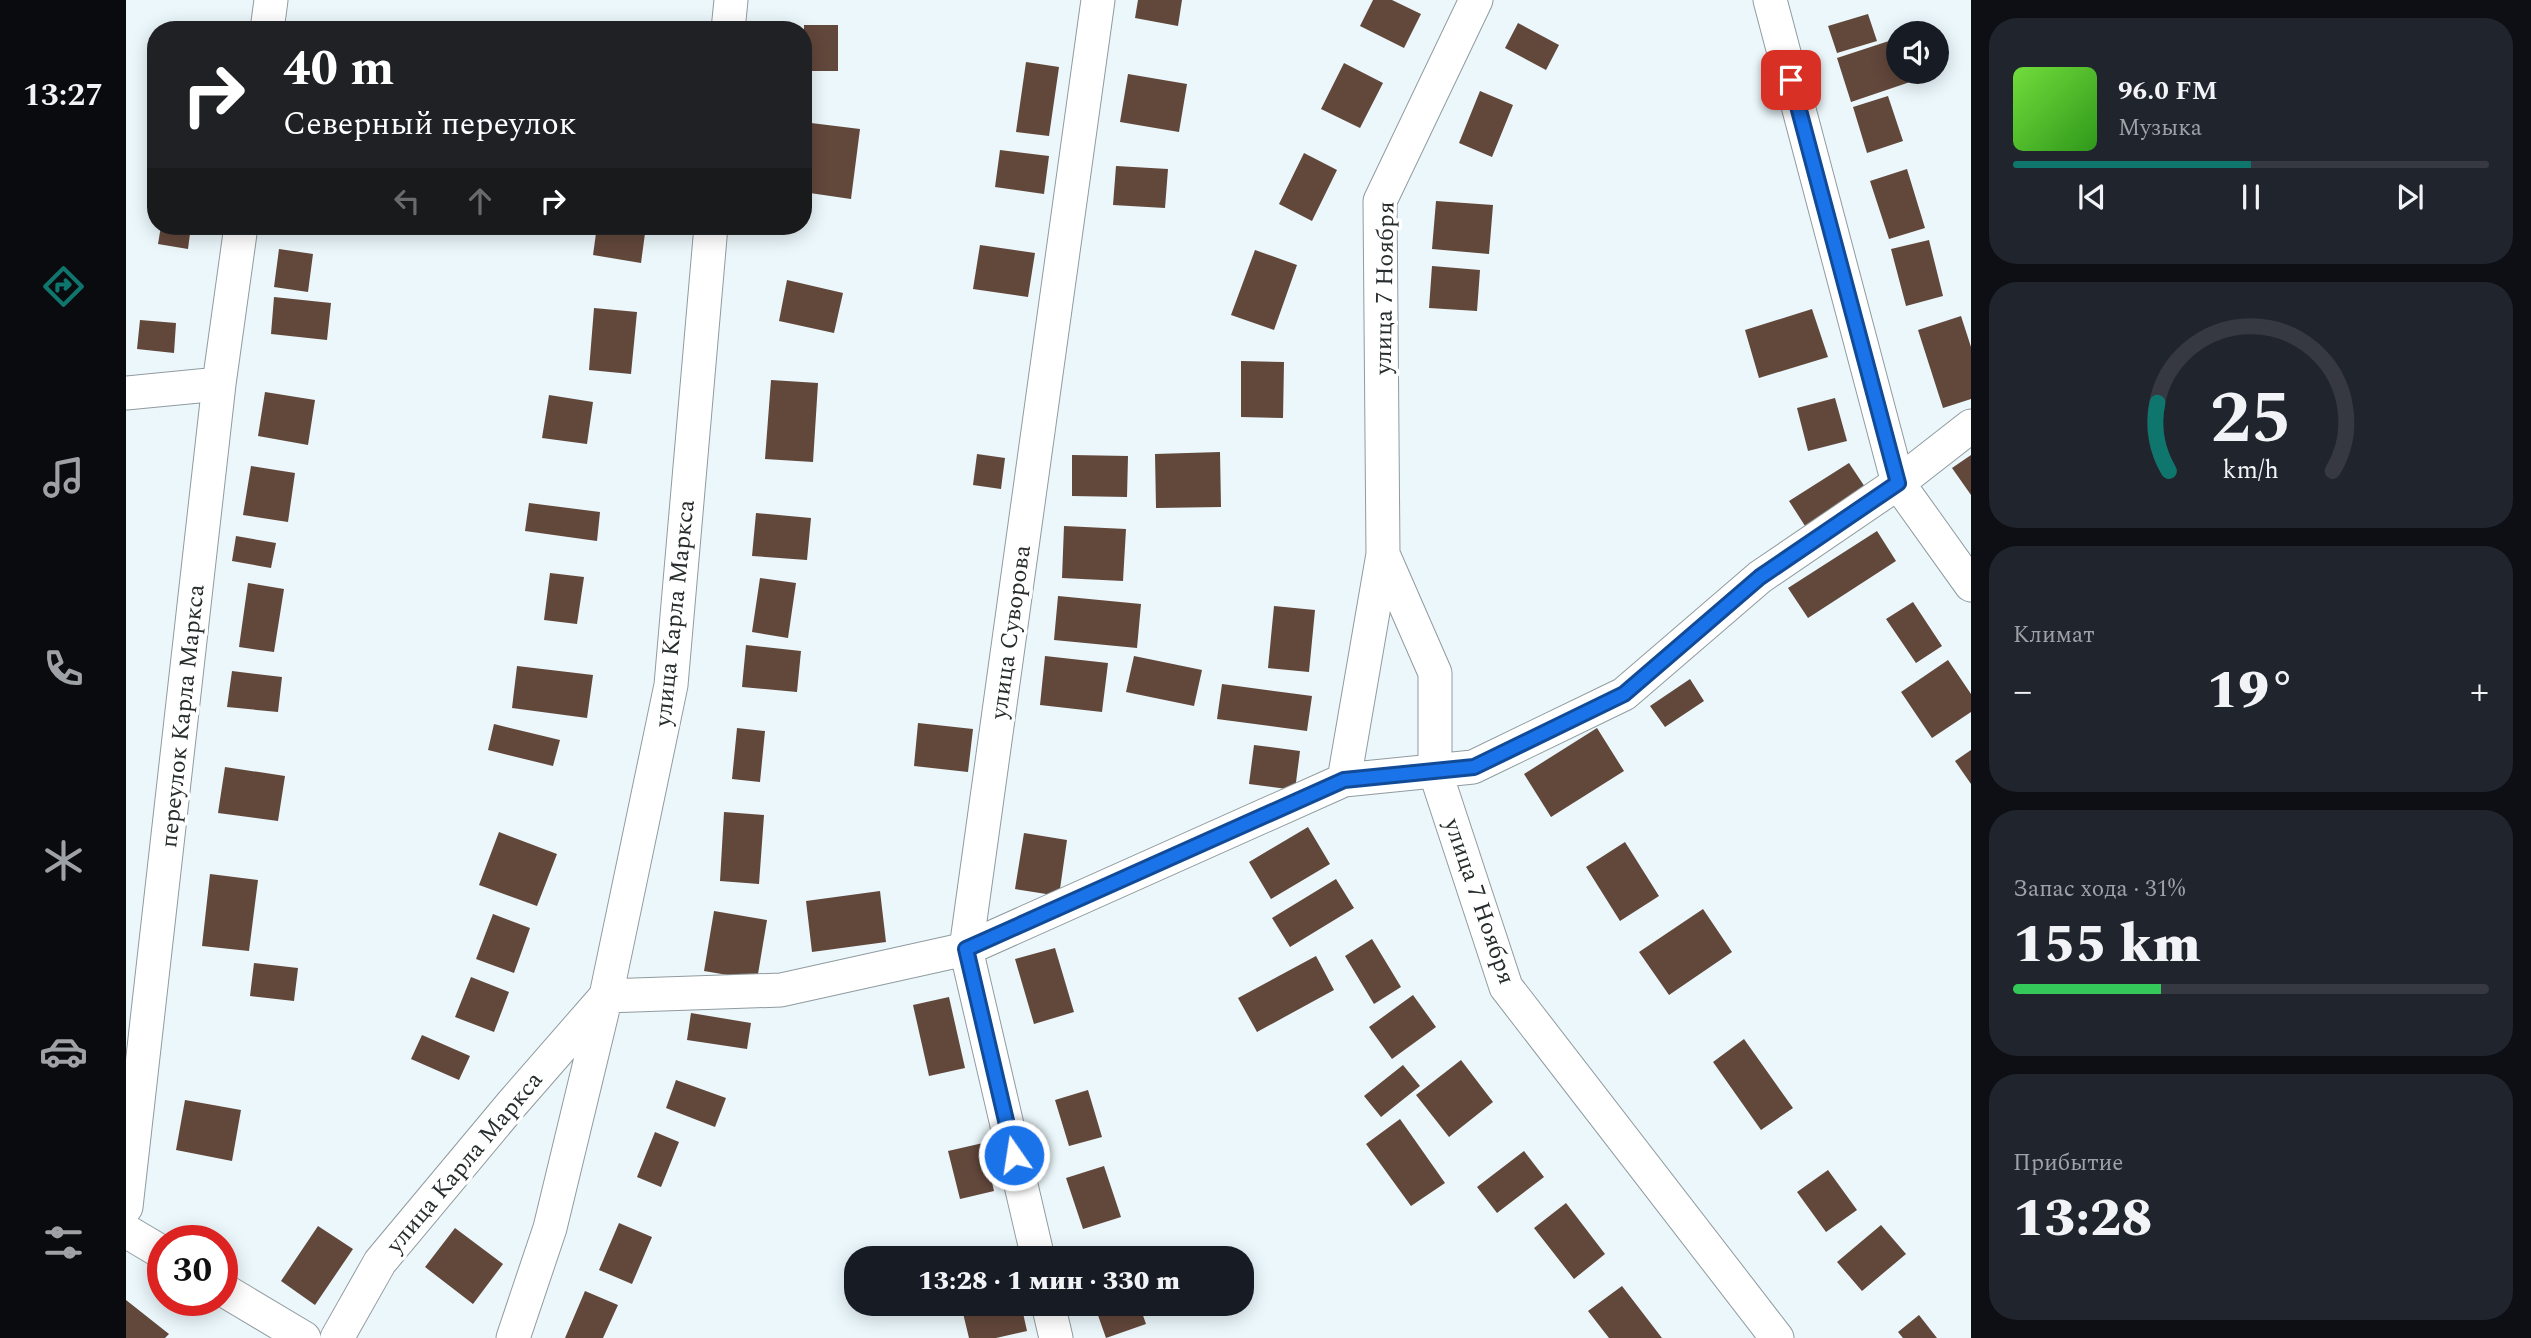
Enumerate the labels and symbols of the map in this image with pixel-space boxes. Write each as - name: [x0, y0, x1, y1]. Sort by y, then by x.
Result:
- pin: [1761, 50, 1821, 110]
- street label: улица 7 Ноября: [1365, 201, 1405, 376]
- street label: улица Карла Маркса: [645, 498, 705, 729]
- street label: улица Суворова: [981, 542, 1041, 723]
- street label: переулок Карла Маркса: [151, 582, 215, 850]
- street label: улица 7 Ноября: [1433, 813, 1524, 989]
- street label: улица Карла Маркса: [377, 1064, 552, 1262]
- position arrow: [977, 1118, 1051, 1192]
- speed limit sign: 30: [147, 1225, 238, 1316]

